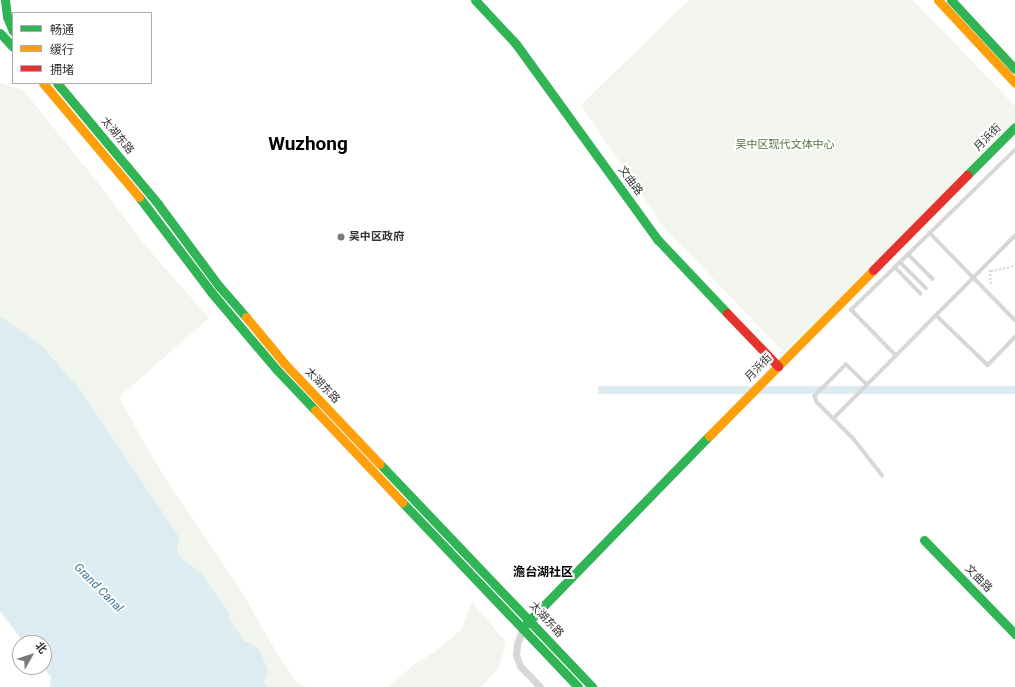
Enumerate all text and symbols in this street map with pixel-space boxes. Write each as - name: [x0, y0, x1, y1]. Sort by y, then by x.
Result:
- legend: [12, 12, 152, 84]
- text: 畅通: [50, 23, 74, 37]
- text: 缓行: [50, 43, 74, 57]
- text: 拥堵: [50, 63, 74, 77]
- street label: 太湖东路: [98, 115, 136, 157]
- street label: 月浜街: [972, 122, 1004, 154]
- district label: Wuzhong: [268, 133, 348, 155]
- park label: 吴中区现代文体中心: [736, 138, 834, 152]
- street label: 文曲路: [615, 164, 645, 198]
- place label: 吴中区政府: [349, 230, 404, 244]
- marker: 吴中区政府: [336, 232, 346, 242]
- street label: 月浜街: [743, 352, 775, 384]
- street label: 太湖东路: [302, 366, 342, 406]
- water label: Grand Canal: [70, 560, 126, 616]
- street label: 文曲路: [962, 563, 994, 595]
- district label: 澹台湖社区: [513, 566, 573, 580]
- street label: 太湖东路: [526, 599, 566, 641]
- north arrow: [12, 635, 52, 675]
- text: 北: [32, 639, 49, 656]

